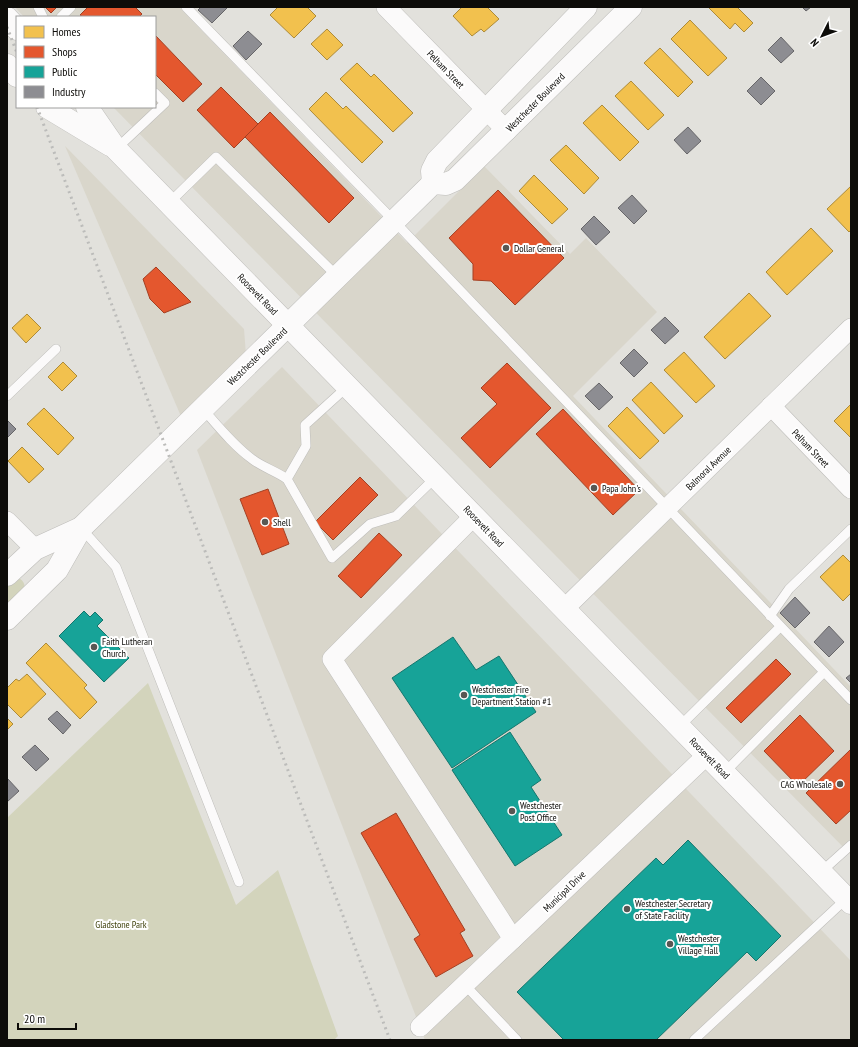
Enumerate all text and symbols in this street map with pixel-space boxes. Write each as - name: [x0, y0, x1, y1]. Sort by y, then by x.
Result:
- legend: [16, 16, 156, 108]
- north arrow: [802, 16, 842, 56]
- text: Homes: [52, 24, 80, 39]
- text: N: [807, 36, 822, 50]
- text: Shops: [52, 44, 77, 59]
- street label: Pelham Street: [424, 47, 467, 91]
- text: Public: [52, 64, 78, 79]
- street label: Westchester Boulevard: [503, 70, 568, 135]
- text: Industry: [52, 84, 86, 99]
- place label: Dollar General: [514, 242, 564, 255]
- marker: Dollar General: [501, 243, 511, 253]
- street label: Roosevelt Road: [235, 271, 281, 318]
- street label: Westchester Boulevard: [225, 324, 290, 388]
- street label: Pelham Street: [789, 426, 832, 470]
- street label: Balmoral Avenue: [683, 444, 734, 493]
- place label: Papa John's: [602, 482, 642, 495]
- marker: Papa John's: [589, 483, 599, 493]
- street label: Roosevelt Road: [461, 503, 507, 550]
- place label: Shell: [273, 516, 291, 529]
- marker: Shell: [260, 517, 270, 527]
- place label: Faith Lutheran Church: [102, 635, 152, 660]
- marker: Faith Lutheran Church: [89, 642, 99, 652]
- place label: Westchester Fire Department Station #1: [472, 683, 551, 708]
- marker: Westchester Fire Department Station #1: [459, 690, 469, 700]
- street label: Roosevelt Road: [687, 735, 733, 782]
- place label: CAG Wholesale: [781, 778, 832, 791]
- marker: CAG Wholesale: [835, 779, 845, 789]
- place label: Westchester Post Office: [520, 799, 562, 824]
- marker: Westchester Post Office: [507, 806, 517, 816]
- street label: Municipal Drive: [540, 868, 588, 915]
- place label: Westchester Secretary of State Facility: [635, 897, 711, 922]
- marker: Westchester Secretary of State Facility: [622, 904, 632, 914]
- park label: Gladstone Park: [95, 918, 147, 931]
- place label: Westchester Village Hall: [677, 932, 720, 957]
- marker: Westchester Village Hall: [665, 939, 675, 949]
- scale bar: [18, 1005, 76, 1031]
- text: 20 m: [24, 1011, 45, 1026]

